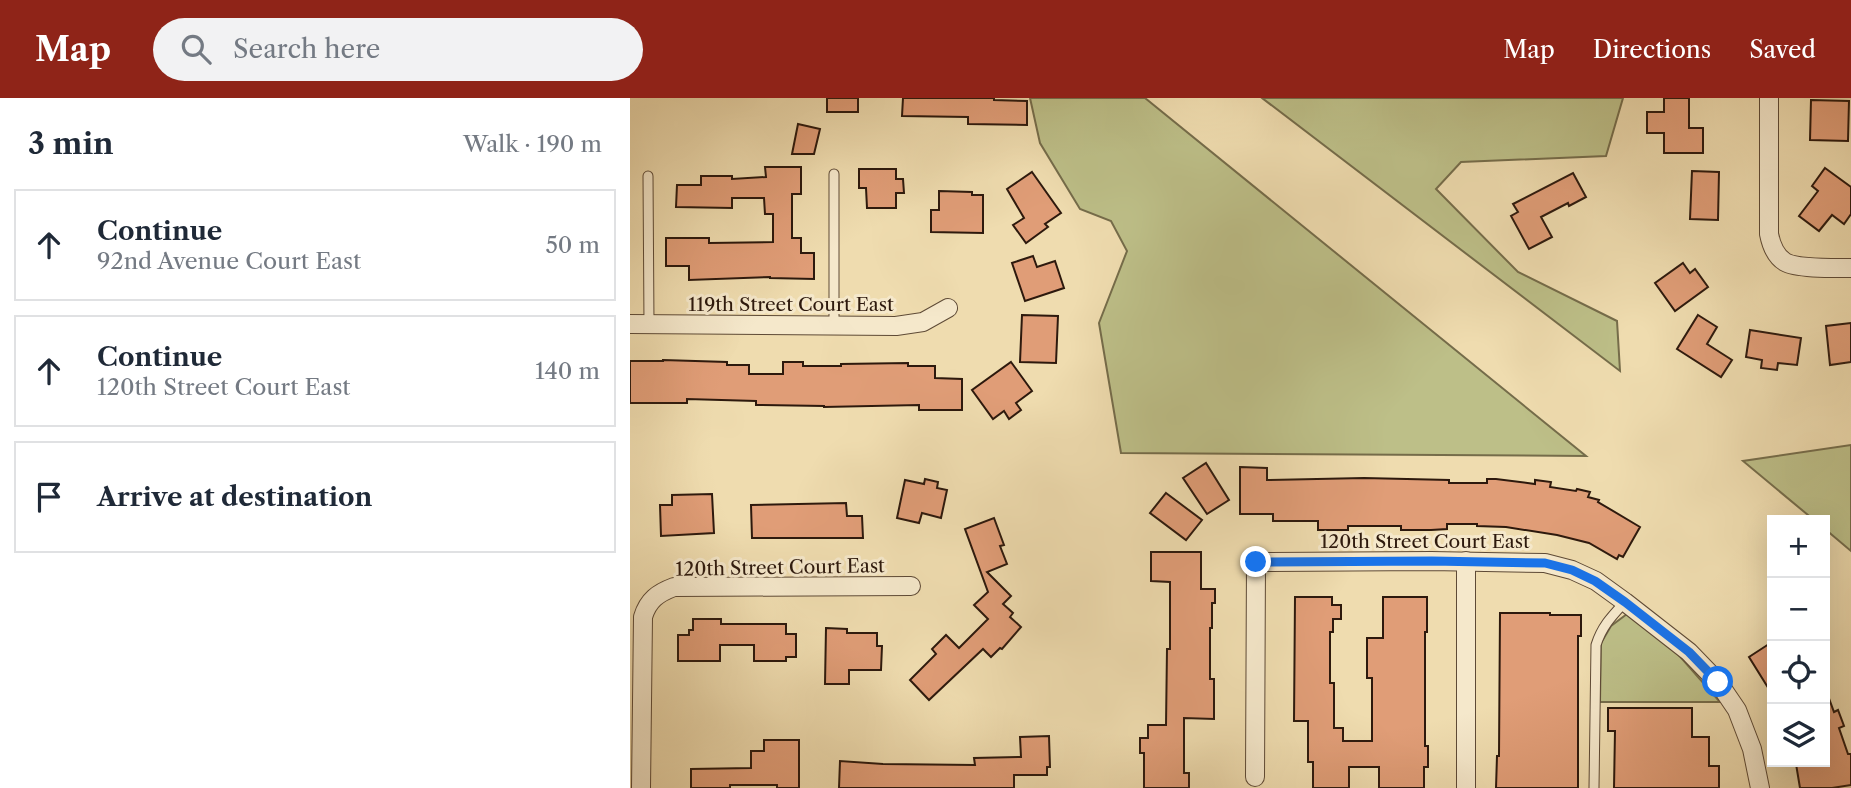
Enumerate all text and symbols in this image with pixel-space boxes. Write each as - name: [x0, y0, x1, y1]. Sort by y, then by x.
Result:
- search box: [153, 18, 643, 81]
- text: Map: [35, 29, 111, 70]
- icon: search: [177, 30, 215, 68]
- text: Search here: [233, 33, 380, 65]
- text: Map: [1503, 35, 1555, 64]
- text: Directions: [1593, 35, 1711, 64]
- text: Saved: [1749, 35, 1816, 64]
- text: 3 min: [28, 125, 114, 162]
- text: Walk · 190 m: [463, 130, 602, 158]
- text: Continue: [97, 215, 222, 247]
- icon: ahead: [30, 226, 68, 264]
- text: 50 m: [545, 231, 600, 259]
- text: 92nd Avenue Court East: [97, 247, 361, 275]
- street label: 119th Street Court East: [688, 293, 894, 316]
- text: Continue: [97, 341, 222, 373]
- icon: ahead: [30, 352, 68, 390]
- text: 140 m: [535, 357, 600, 385]
- text: 120th Street Court East: [97, 373, 350, 401]
- icon: arrive: [30, 478, 68, 516]
- text: Arrive at destination: [97, 481, 372, 513]
- map controls: [1767, 515, 1830, 767]
- button: +: [1767, 515, 1830, 578]
- street label: 120th Street Court East: [1320, 530, 1530, 553]
- route end: [1240, 546, 1271, 577]
- street label: 120th Street Court East: [675, 554, 885, 581]
- button: −: [1767, 578, 1830, 641]
- button: locate: [1767, 641, 1830, 704]
- route start: [1702, 666, 1733, 697]
- button: layers: [1767, 704, 1830, 767]

